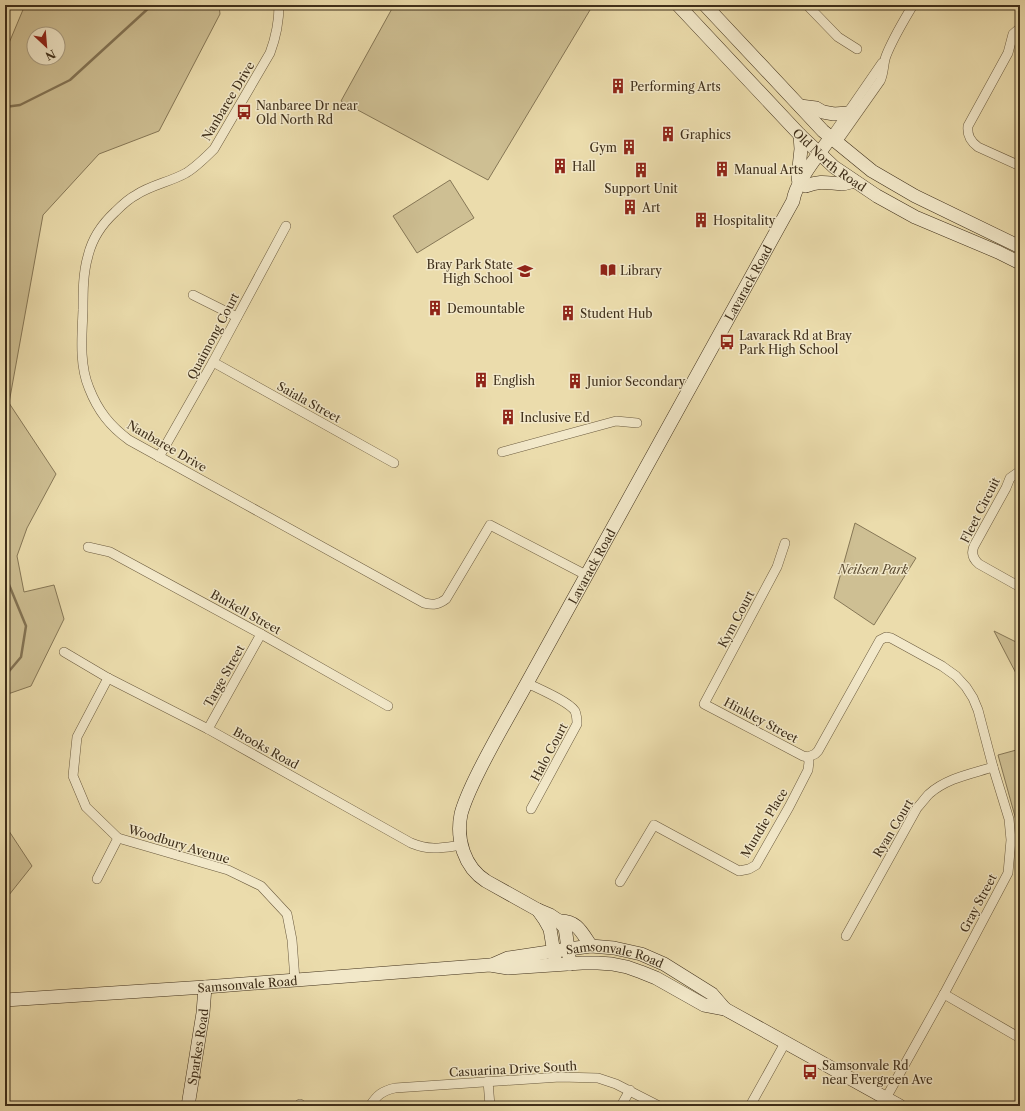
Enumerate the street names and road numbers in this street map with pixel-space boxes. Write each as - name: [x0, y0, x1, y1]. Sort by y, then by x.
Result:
- street label: Nanbaree Drive: [198, 58, 258, 143]
- street label: Old North Road: [790, 125, 870, 194]
- street label: Lavarack Road: [721, 242, 775, 323]
- street label: Quaimong Court: [184, 289, 243, 382]
- street label: Saiala Street: [275, 378, 344, 426]
- street label: Nanbaree Drive: [124, 417, 210, 475]
- street label: Fleet Circuit: [957, 474, 1003, 545]
- street label: Lavarack Road: [565, 525, 619, 607]
- street label: Burkell Street: [208, 586, 285, 638]
- street label: Kym Court: [715, 587, 758, 650]
- street label: Targe Street: [201, 641, 248, 710]
- street label: Hinkley Street: [721, 694, 801, 746]
- street label: Halo Court: [527, 720, 571, 784]
- street label: Brooks Road: [230, 724, 302, 773]
- street label: Mundie Place: [737, 785, 791, 861]
- street label: Ryan Court: [870, 796, 917, 860]
- street label: Woodbury Avenue: [125, 821, 232, 867]
- street label: Gray Street: [956, 870, 1000, 935]
- street label: Samsonvale Road: [565, 938, 667, 971]
- street label: Samsonvale Road: [197, 972, 299, 995]
- street label: Sparkes Road: [184, 1007, 211, 1086]
- street label: Casuarina Drive South: [449, 1058, 578, 1080]

